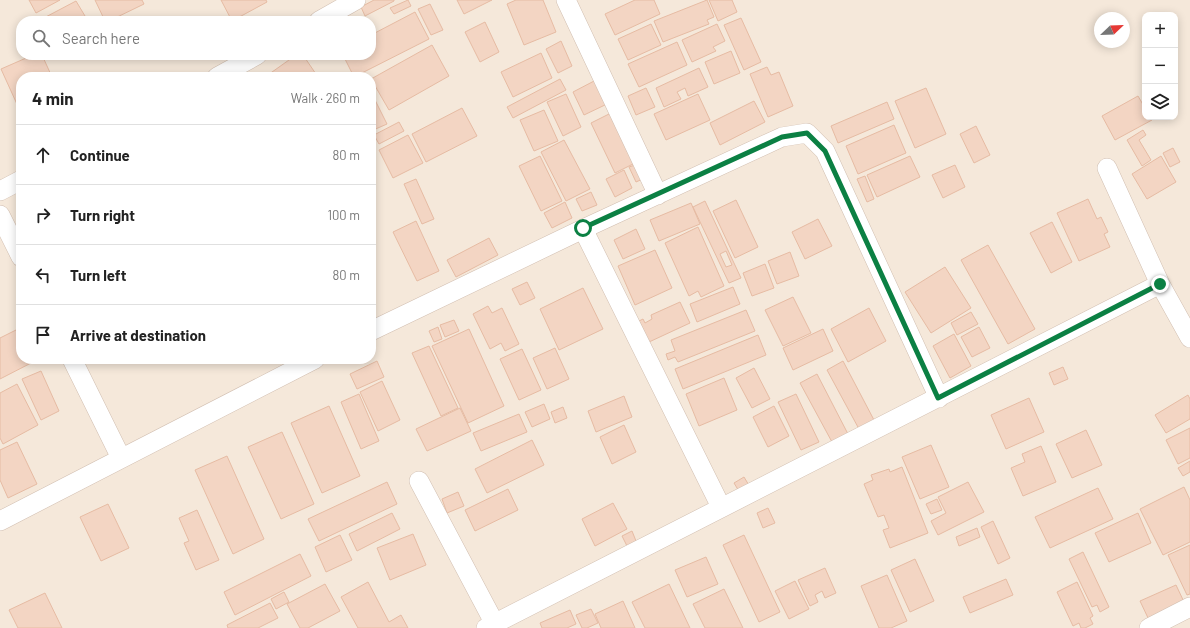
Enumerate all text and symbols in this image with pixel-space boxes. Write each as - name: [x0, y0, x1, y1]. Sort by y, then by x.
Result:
- north arrow: [1094, 12, 1130, 48]
- map controls: [1142, 12, 1178, 120]
- button: +: [1142, 12, 1178, 48]
- search box: [16, 16, 376, 60]
- icon: search: [30, 27, 52, 49]
- text: Search here: [62, 29, 140, 47]
- button: −: [1142, 48, 1178, 84]
- button: layers: [1142, 84, 1178, 120]
- text: 4 min: [32, 88, 74, 108]
- text: Walk · 260 m: [291, 90, 360, 106]
- icon: ahead: [32, 144, 54, 166]
- text: Continue: [70, 146, 130, 164]
- text: 80 m: [333, 147, 360, 163]
- icon: right: [32, 204, 54, 226]
- text: Turn right: [70, 206, 135, 224]
- text: 100 m: [327, 207, 360, 223]
- route start: [574, 219, 592, 237]
- icon: left: [32, 264, 54, 286]
- text: Turn left: [70, 266, 126, 284]
- text: 80 m: [333, 267, 360, 283]
- route end: [1151, 275, 1169, 293]
- icon: arrive: [32, 324, 54, 346]
- text: Arrive at destination: [70, 326, 206, 344]

